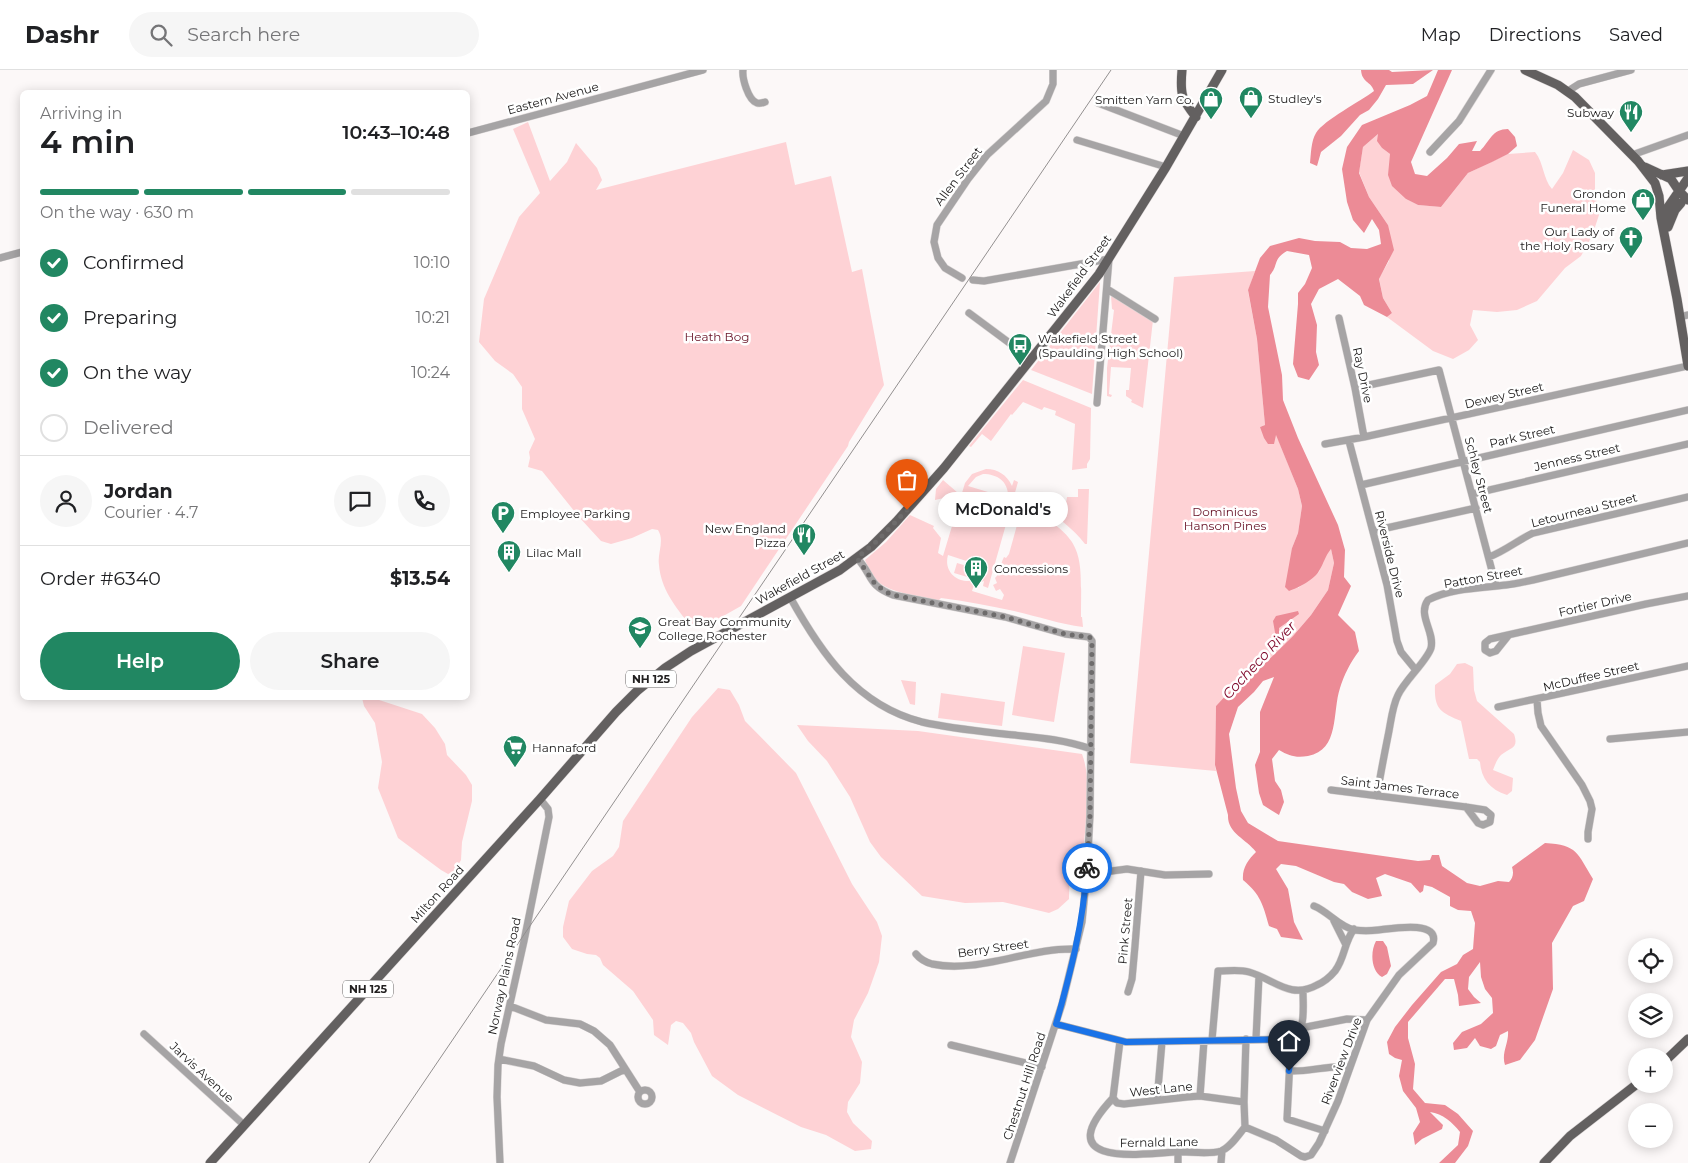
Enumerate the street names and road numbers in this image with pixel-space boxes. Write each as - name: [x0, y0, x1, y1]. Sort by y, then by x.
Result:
- street label: Eastern Avenue: [506, 79, 600, 117]
- street label: Allen Street: [931, 143, 985, 208]
- street label: Wakefield Street: [1044, 231, 1114, 321]
- street label: Ray Drive: [1350, 346, 1376, 404]
- street label: Dewey Street: [1463, 379, 1545, 411]
- street label: Park Street: [1488, 421, 1556, 451]
- street label: Schley Street: [1462, 435, 1496, 515]
- street label: Jenness Street: [1532, 440, 1622, 474]
- street label: Letourneau Street: [1529, 490, 1639, 530]
- street label: Riverside Drive: [1372, 509, 1408, 599]
- street label: Wakefield Street: [753, 546, 847, 608]
- street label: Patton Street: [1442, 563, 1524, 591]
- street label: Fortier Drive: [1557, 588, 1633, 620]
- street label: McDuffee Street: [1541, 658, 1641, 694]
- road number: NH 125: [626, 670, 676, 688]
- street label: Saint James Terrace: [1340, 772, 1460, 802]
- street label: Milton Road: [407, 862, 467, 926]
- street label: Pink Street: [1115, 897, 1135, 965]
- street label: Norway Plains Road: [484, 916, 524, 1036]
- street label: Berry Street: [956, 936, 1030, 960]
- road number: NH 125: [343, 981, 393, 998]
- street label: Riverview Drive: [1317, 1015, 1365, 1107]
- street label: Chestnut Hill Road: [999, 1030, 1049, 1142]
- street label: Jarvis Avenue: [166, 1038, 237, 1105]
- street label: West Lane: [1129, 1078, 1193, 1100]
- street label: Fernald Lane: [1120, 1134, 1198, 1150]

